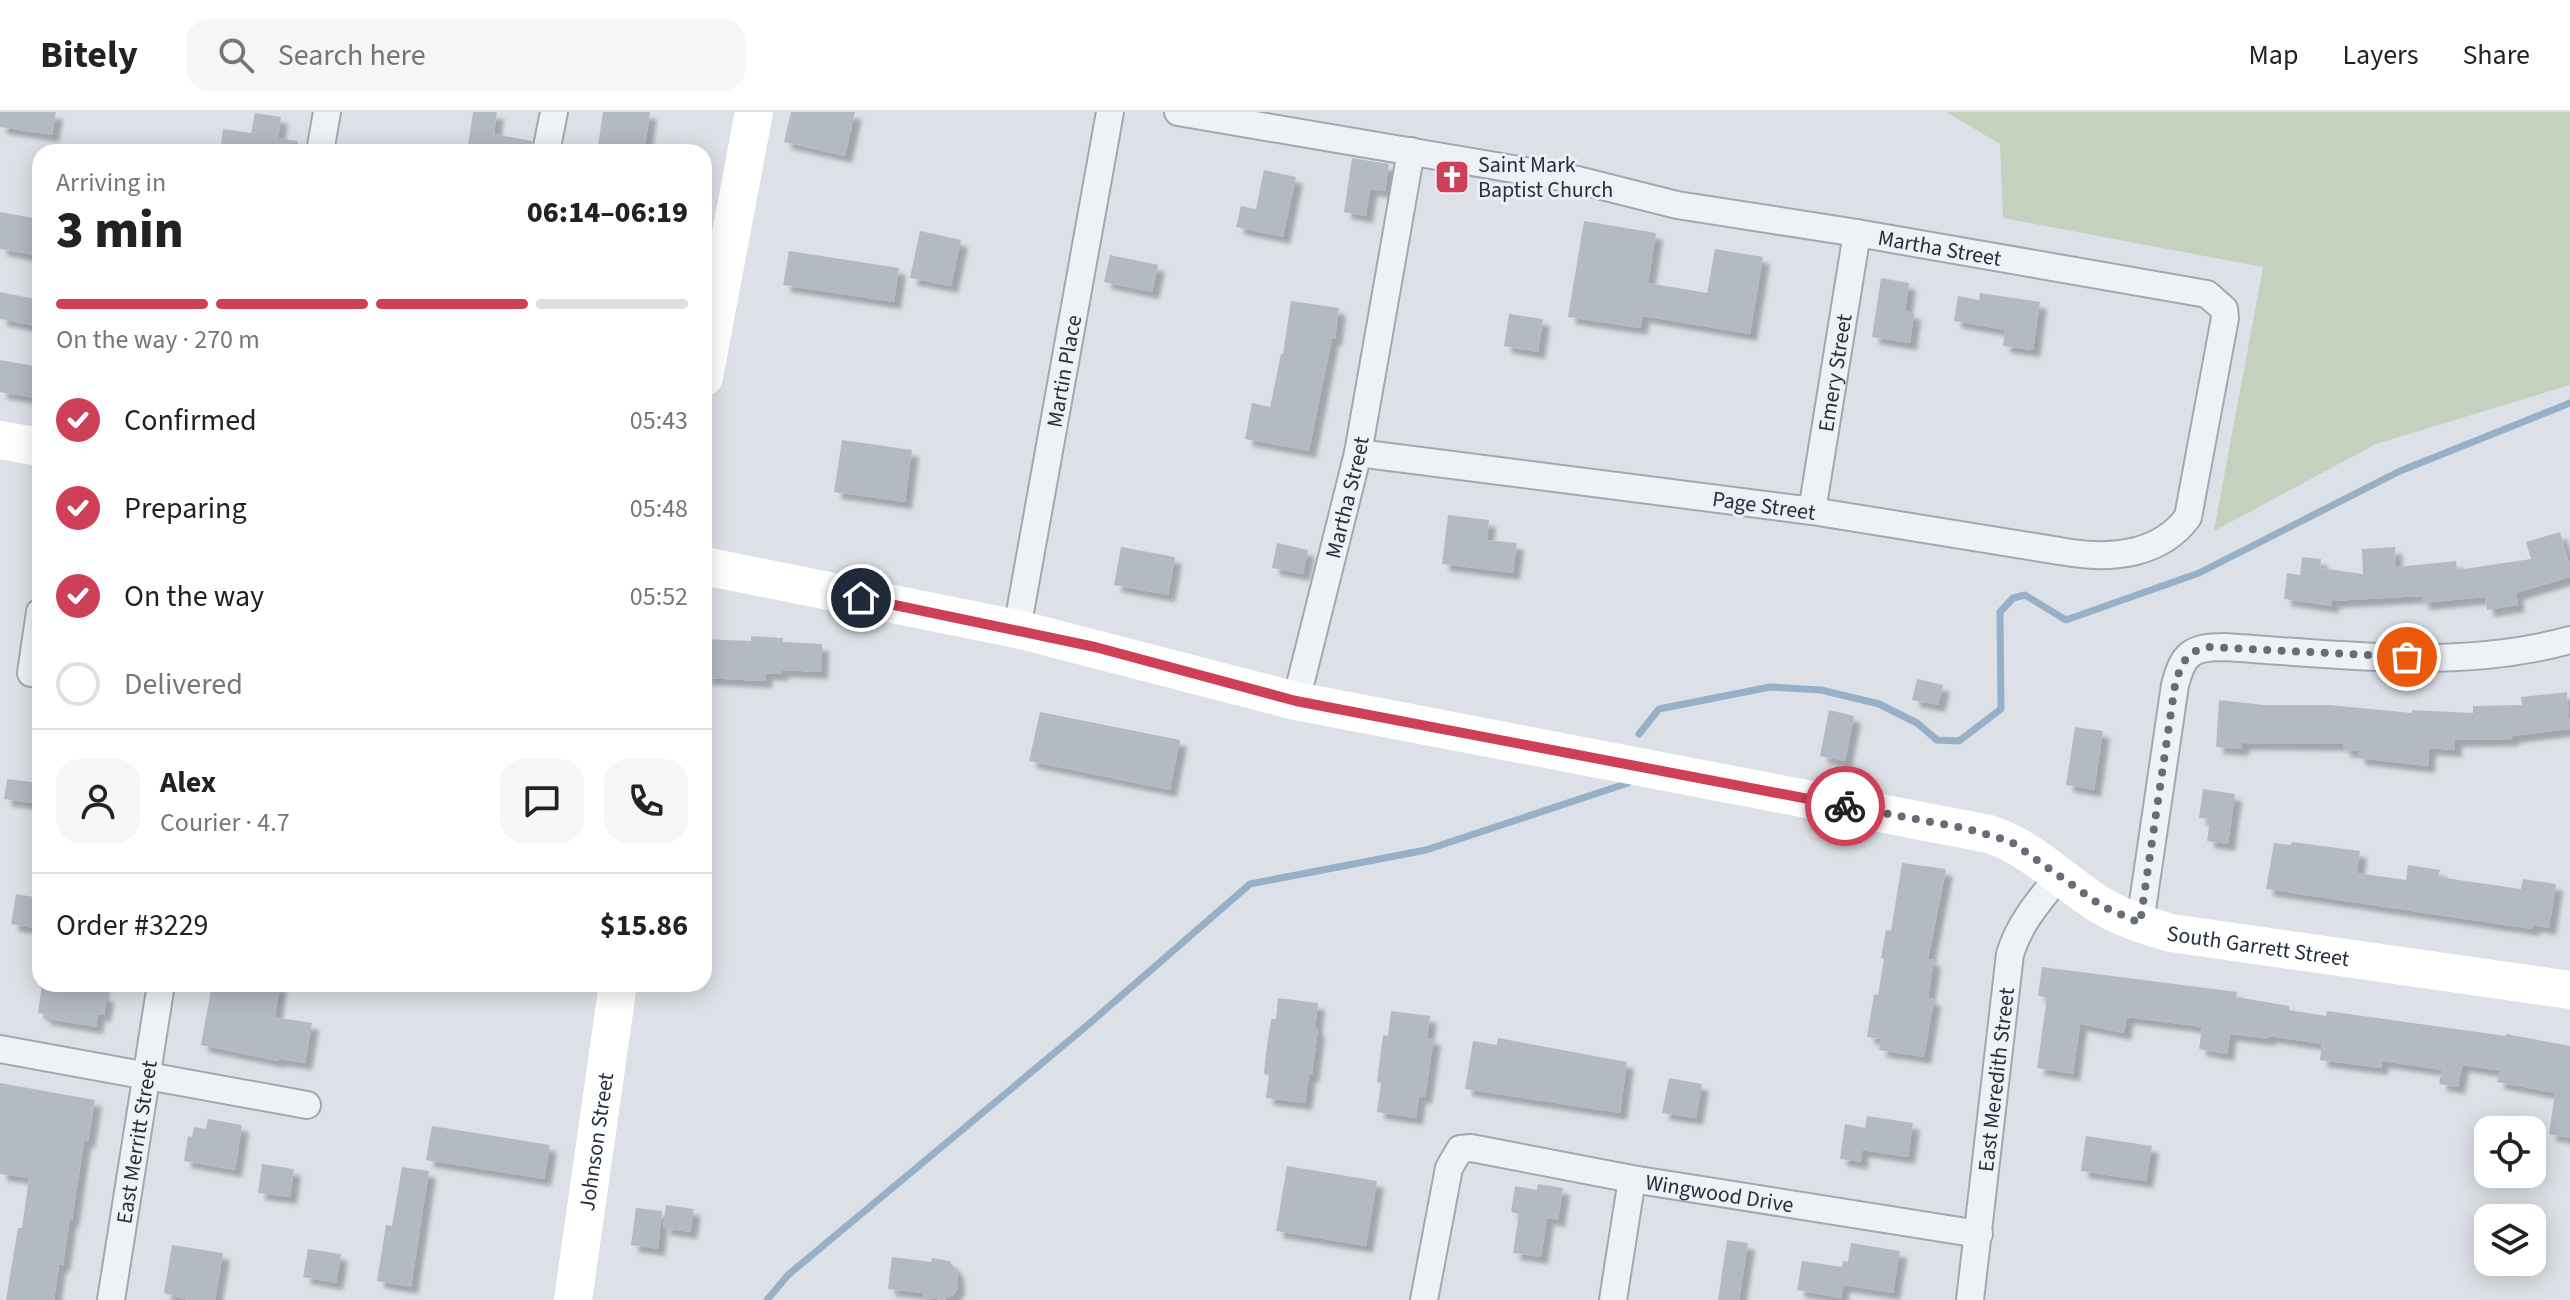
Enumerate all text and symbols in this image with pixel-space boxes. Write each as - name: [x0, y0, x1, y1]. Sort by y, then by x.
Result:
- search box: [186, 19, 746, 91]
- text: Bitely: [40, 28, 138, 82]
- icon: search: [214, 33, 258, 77]
- text: Search here: [278, 34, 426, 77]
- text: Map: [2248, 35, 2298, 75]
- text: Layers: [2342, 35, 2418, 75]
- text: Share: [2462, 35, 2530, 75]
- place label: Saint Mark Baptist Church: [1478, 149, 1613, 206]
- church icon: Saint Mark Baptist Church: [1433, 158, 1471, 196]
- text: Arriving in: [56, 164, 166, 201]
- text: 06:14–06:19: [527, 191, 688, 234]
- text: 3 min: [56, 194, 184, 268]
- street label: Martha Street: [1875, 222, 2004, 275]
- street label: Emery Street: [1810, 311, 1861, 434]
- street label: Martin Place: [1039, 312, 1090, 430]
- text: On the way · 270 m: [56, 321, 260, 358]
- icon: check: [56, 398, 100, 442]
- text: Confirmed: [124, 399, 257, 442]
- text: 05:43: [630, 402, 688, 439]
- street label: Martha Street: [1317, 433, 1378, 562]
- street label: Page Street: [1710, 483, 1818, 529]
- icon: check: [56, 486, 100, 530]
- text: Preparing: [124, 487, 247, 530]
- text: 05:48: [630, 490, 688, 527]
- pin: [827, 564, 895, 632]
- icon: check: [56, 574, 100, 618]
- text: On the way: [124, 575, 264, 618]
- icon: home: [839, 576, 883, 620]
- text: 05:52: [630, 578, 688, 615]
- pin: [2373, 623, 2441, 691]
- icon: bag: [2385, 635, 2429, 679]
- text: Delivered: [124, 663, 243, 706]
- button: person: [56, 759, 140, 843]
- button: chat: [500, 759, 584, 843]
- button: phone: [604, 759, 688, 843]
- text: Alex: [160, 761, 216, 804]
- courier: [1805, 766, 1885, 846]
- icon: bike: [1823, 784, 1867, 828]
- text: Courier · 4.7: [160, 804, 290, 841]
- text: Order #3229: [56, 904, 209, 947]
- text: $15.86: [600, 904, 688, 947]
- street label: South Garrett Street: [2165, 918, 2352, 975]
- street label: East Meredith Street: [1970, 985, 2023, 1173]
- street label: East Merritt Street: [108, 1058, 166, 1226]
- street label: Johnson Street: [571, 1070, 622, 1213]
- map controls: [2474, 1116, 2546, 1276]
- button: locate: [2474, 1116, 2546, 1188]
- street label: Wingwood Drive: [1643, 1166, 1796, 1221]
- button: layers: [2474, 1204, 2546, 1276]

